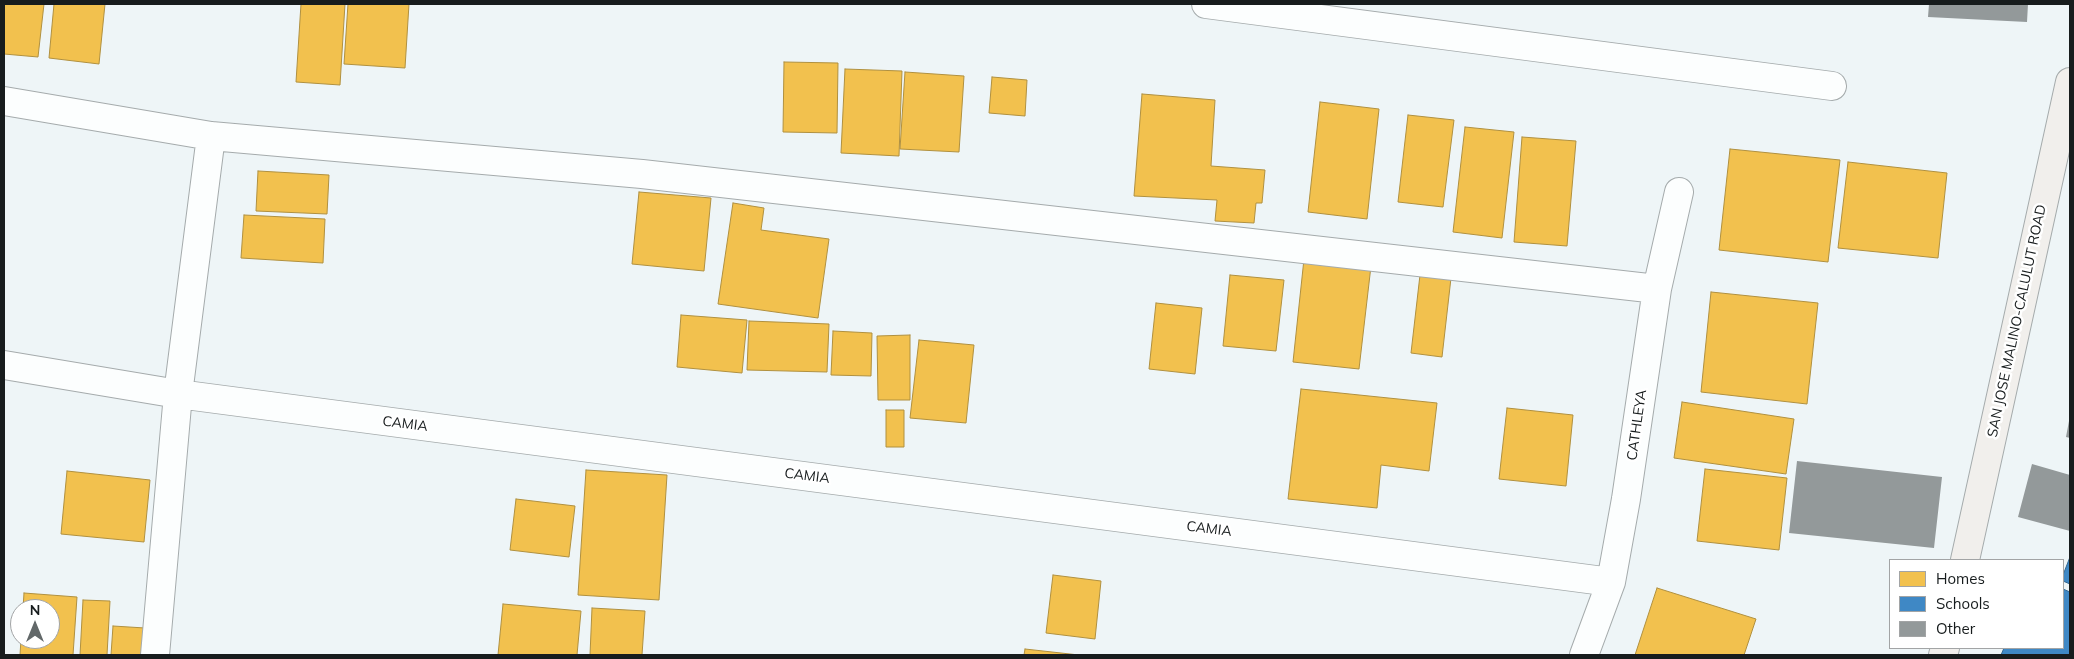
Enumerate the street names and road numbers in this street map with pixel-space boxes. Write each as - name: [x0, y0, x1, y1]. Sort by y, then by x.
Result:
- street label: SAN JOSE MALINO-CALULUT ROAD: [1984, 203, 2050, 439]
- street label: CATHLEYA: [1624, 388, 1650, 462]
- street label: CAMIA: [381, 413, 429, 435]
- street label: CAMIA: [783, 465, 831, 487]
- street label: CAMIA: [1185, 518, 1233, 540]

